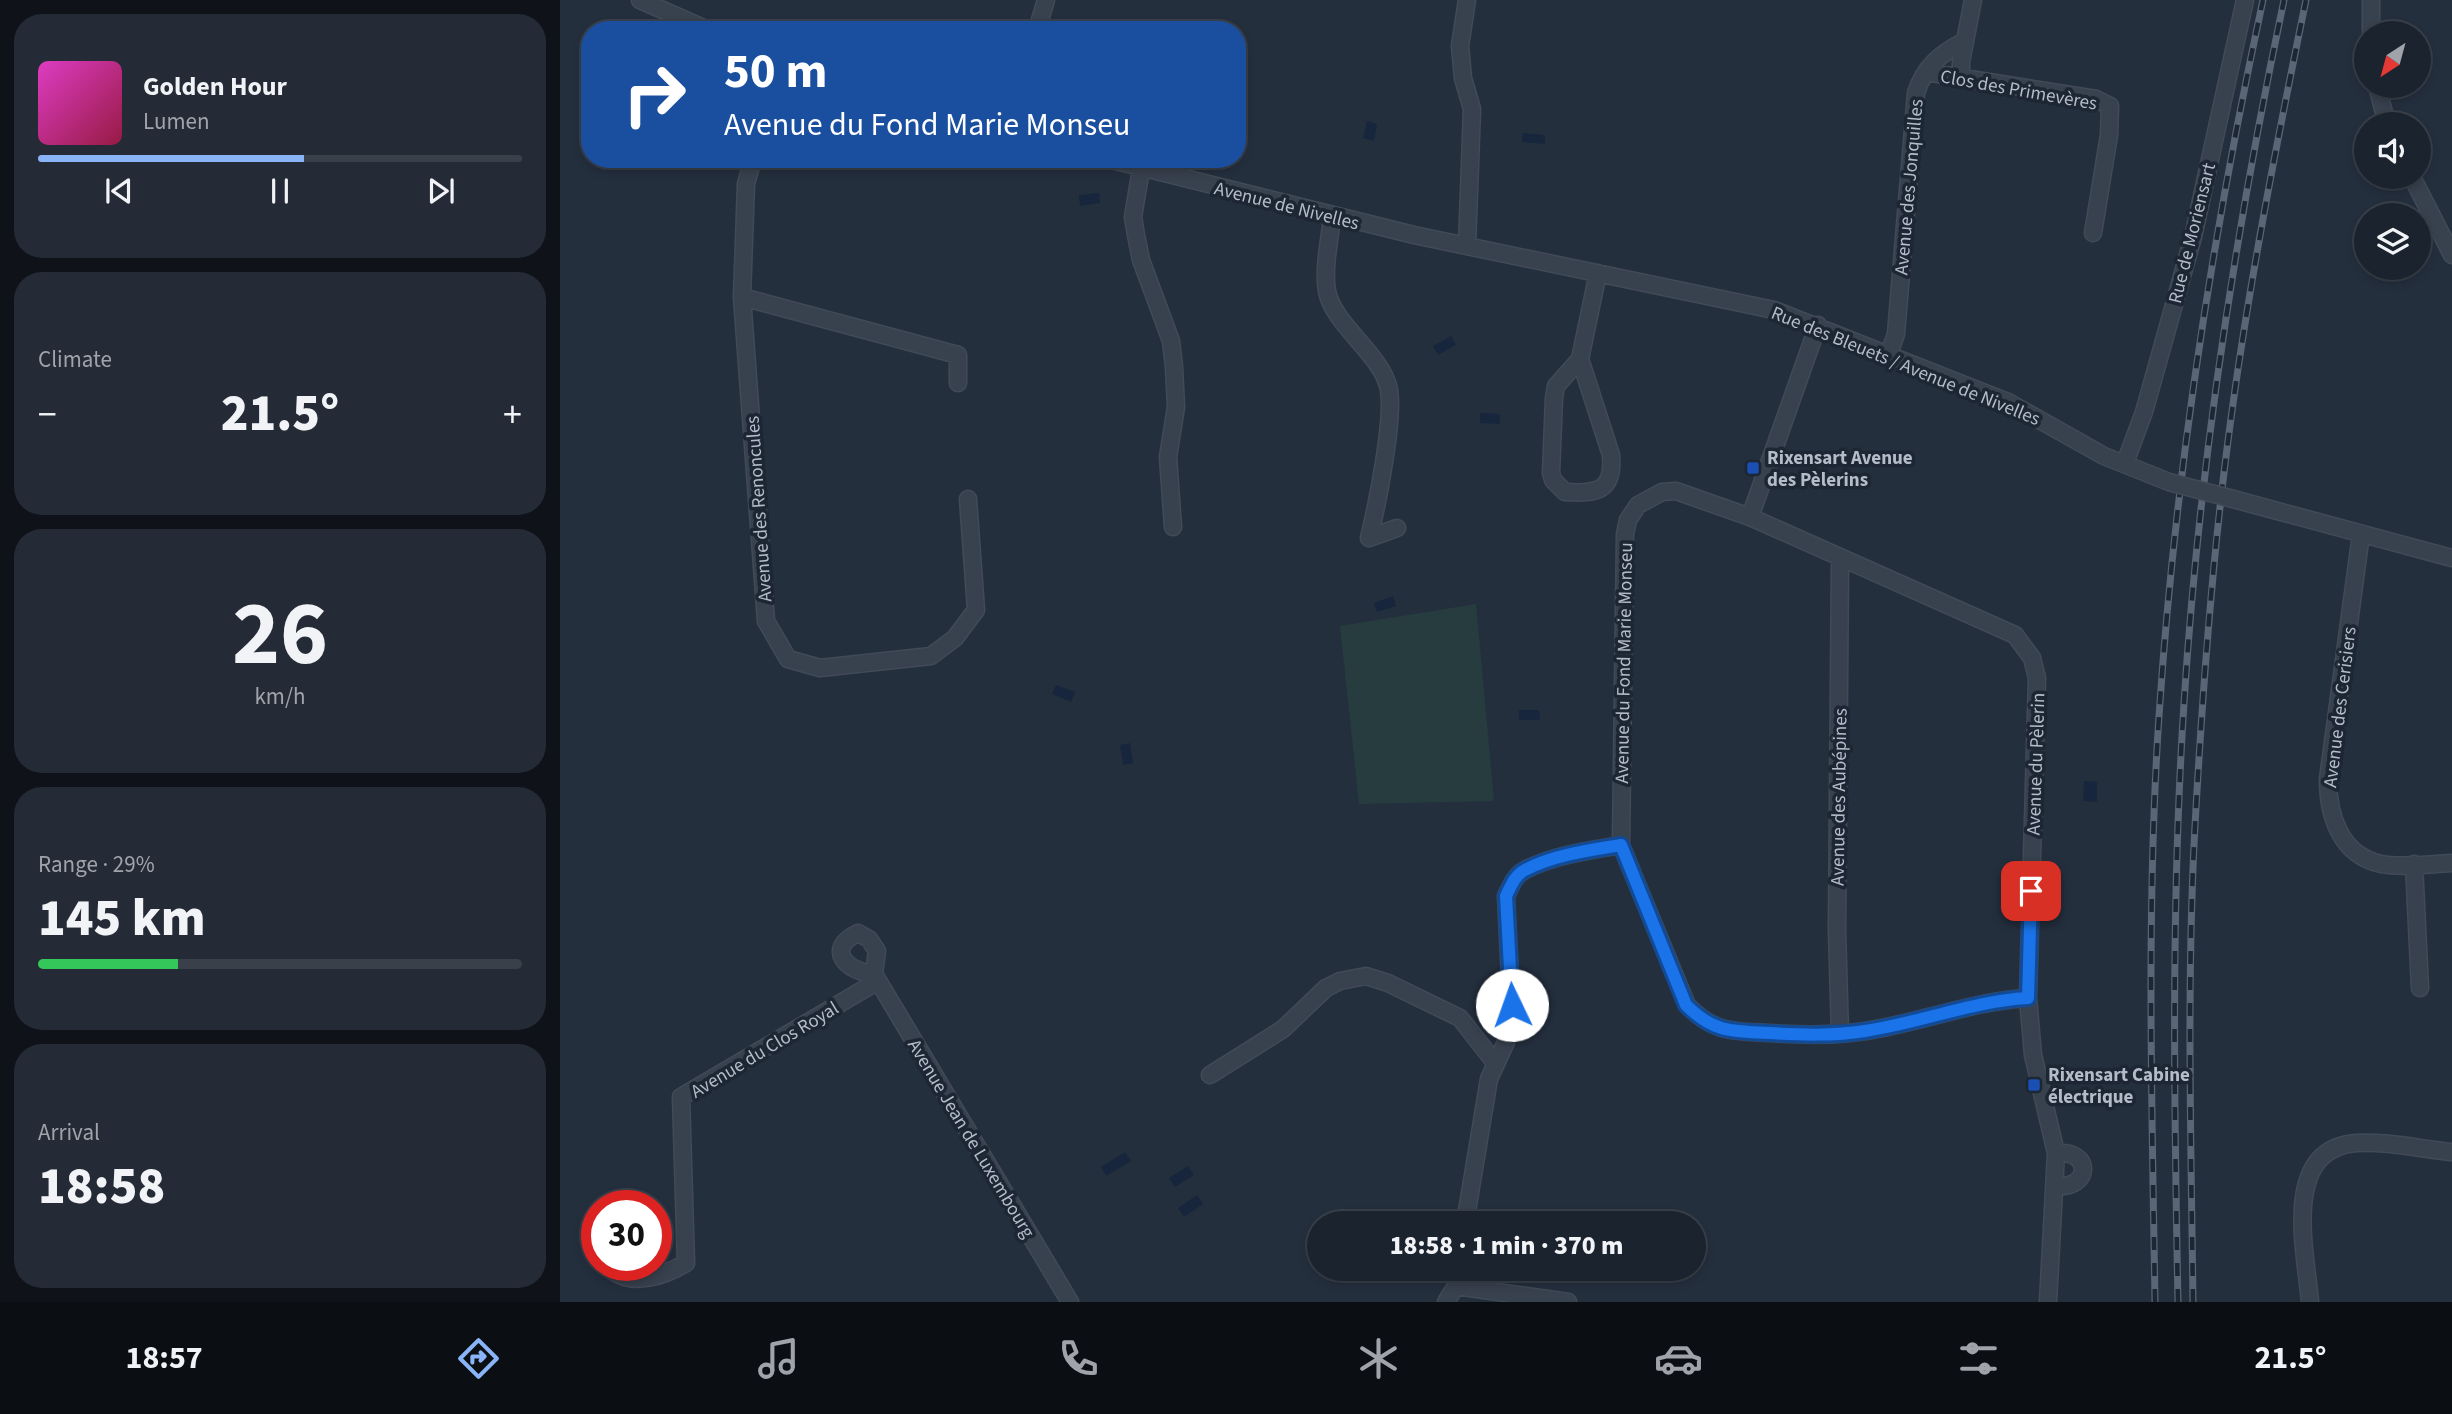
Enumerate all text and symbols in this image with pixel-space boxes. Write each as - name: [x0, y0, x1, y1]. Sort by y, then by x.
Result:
- north arrow: [2354, 21, 2431, 98]
- map controls: [2354, 21, 2431, 280]
- text: 50 m: [724, 37, 828, 107]
- icon: right: [609, 49, 700, 140]
- street label: Clos des Primevères: [1938, 63, 2099, 118]
- text: Golden Hour: [143, 68, 287, 105]
- street label: Avenue des Jonquilles: [1888, 98, 1931, 276]
- text: Avenue du Fond Marie Monseu: [724, 102, 1130, 148]
- text: Lumen: [143, 105, 210, 138]
- button: sound: [2354, 112, 2431, 189]
- street label: Rue de Moriensart: [2162, 160, 2223, 306]
- icon: previous: [100, 172, 138, 210]
- icon: pause: [261, 172, 299, 210]
- icon: next: [422, 172, 460, 210]
- street label: Avenue de Nivelles: [1211, 175, 1362, 238]
- button: layers: [2354, 203, 2431, 280]
- street label: Rue des Bleuets / Avenue de Nivelles: [1767, 300, 2044, 433]
- text: Climate: [38, 343, 112, 376]
- text: 21.5°: [221, 377, 339, 451]
- text: −: [38, 388, 57, 442]
- text: +: [503, 388, 522, 442]
- street label: Avenue des Renoncules: [740, 415, 779, 603]
- place label: Rixensart Avenue des Pèlerins: [1767, 445, 1913, 494]
- marker: Rixensart Avenue des Pèlerins: [1745, 460, 1761, 476]
- street label: Avenue du Fond Marie Monseu: [1609, 542, 1640, 784]
- text: 26: [232, 570, 328, 699]
- street label: Avenue des Cerisiers: [2317, 625, 2364, 789]
- text: km/h: [254, 680, 306, 713]
- street label: Avenue du Pèlerin: [2021, 692, 2052, 836]
- street label: Avenue des Aubépines: [1824, 708, 1855, 886]
- text: Range · 29%: [38, 848, 155, 881]
- pin: [2001, 861, 2061, 921]
- icon: arrive: [2012, 872, 2050, 910]
- text: 145 km: [38, 882, 206, 956]
- position arrow: [1475, 968, 1549, 1042]
- street label: Avenue du Clos Royal: [686, 995, 844, 1105]
- street label: Avenue Jean de Luxembourg: [900, 1034, 1041, 1244]
- place label: Rixensart Cabine électrique: [2048, 1062, 2190, 1111]
- marker: Rixensart Cabine électrique: [2026, 1077, 2042, 1093]
- text: Arrival: [38, 1116, 100, 1149]
- text: 18:58: [38, 1150, 165, 1224]
- speed limit sign: 30: [581, 1190, 672, 1281]
- text: 18:58 · 1 min · 370 m: [1390, 1227, 1623, 1264]
- icon: directions: [454, 1334, 503, 1383]
- icon: music: [754, 1334, 803, 1383]
- icon: phone: [1054, 1334, 1103, 1383]
- icon: climate: [1354, 1334, 1403, 1383]
- icon: car: [1654, 1334, 1703, 1383]
- icon: filters: [1954, 1334, 2003, 1383]
- text: 18:57: [126, 1335, 203, 1381]
- text: 21.5°: [2254, 1335, 2326, 1381]

